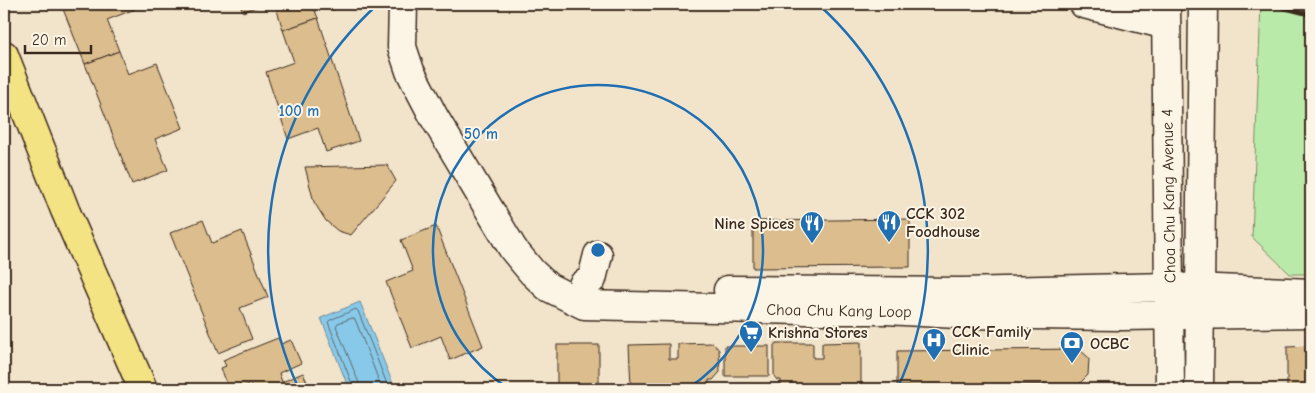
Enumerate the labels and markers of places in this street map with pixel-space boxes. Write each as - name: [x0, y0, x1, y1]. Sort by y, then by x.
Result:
- place label: CCK 302 Foodhouse: [906, 205, 980, 241]
- restaurant icon: CCK 302 Foodhouse: [876, 209, 902, 243]
- restaurant icon: Nine Spices: [799, 210, 825, 244]
- place label: Nine Spices: [714, 215, 794, 233]
- centre of rings: [589, 241, 607, 259]
- supermarket icon: Krishna Stores: [738, 319, 764, 353]
- place label: CCK Family Clinic: [952, 323, 1032, 359]
- place label: Krishna Stores: [768, 324, 868, 342]
- hospital icon: CCK Family Clinic: [921, 327, 947, 361]
- bank icon: OCBC: [1059, 330, 1085, 364]
- place label: OCBC: [1090, 335, 1130, 353]

